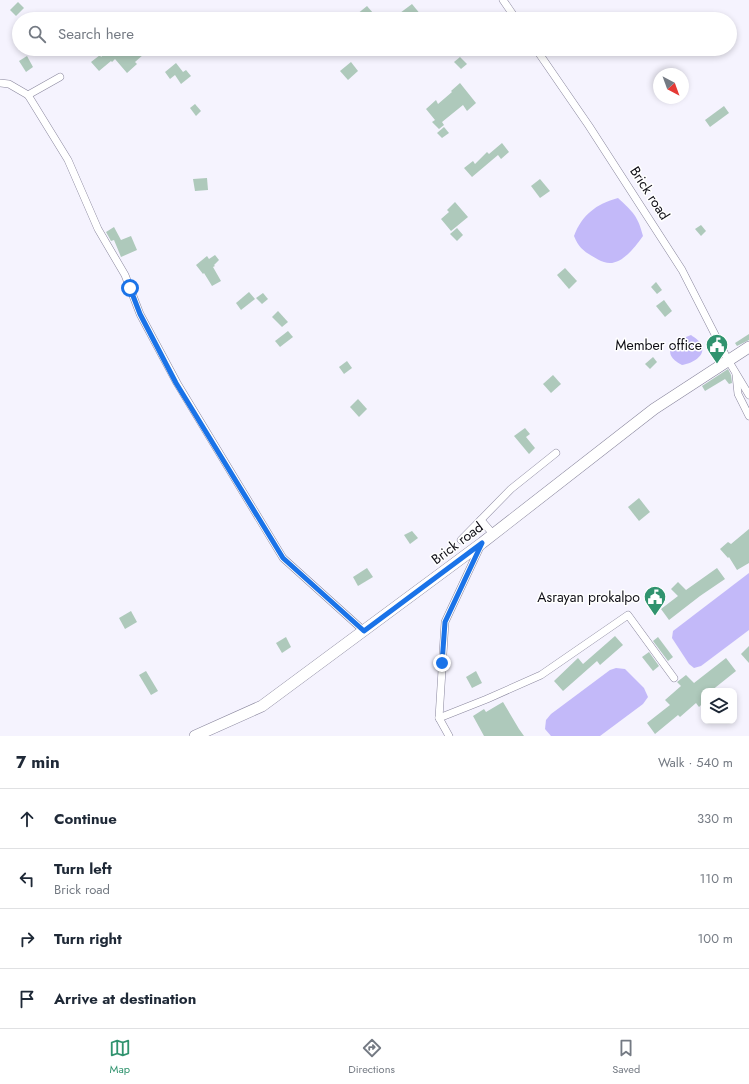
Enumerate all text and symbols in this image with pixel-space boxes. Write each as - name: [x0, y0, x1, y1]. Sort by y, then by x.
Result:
- search box: [12, 12, 737, 56]
- icon: search: [26, 23, 48, 45]
- text: Search here: [58, 23, 134, 45]
- north arrow: [653, 68, 689, 104]
- street label: Brick road: [625, 162, 675, 224]
- route start: [121, 279, 139, 297]
- public building icon: Member office: [704, 332, 730, 365]
- place label: Member office: [615, 335, 702, 355]
- street label: Brick road: [427, 517, 487, 569]
- public building icon: Asrayan prokalpo: [642, 584, 668, 617]
- place label: Asrayan prokalpo: [537, 587, 640, 607]
- route end: [433, 654, 451, 672]
- map controls: [701, 688, 737, 724]
- button: layers: [701, 688, 737, 724]
- text: 7 min: [16, 750, 60, 774]
- text: Walk · 540 m: [658, 753, 733, 772]
- icon: ahead: [16, 808, 38, 830]
- text: Continue: [54, 808, 117, 830]
- text: 330 m: [697, 809, 733, 828]
- text: Turn left: [54, 858, 112, 880]
- icon: left: [16, 868, 38, 890]
- text: 110 m: [699, 869, 733, 888]
- text: Brick road: [54, 880, 110, 899]
- icon: right: [16, 928, 38, 950]
- text: Turn right: [54, 928, 122, 950]
- text: 100 m: [698, 929, 733, 948]
- icon: arrive: [16, 988, 38, 1010]
- text: Arrive at destination: [54, 988, 196, 1010]
- tab: Map: [109, 1037, 131, 1077]
- tab: Directions: [348, 1037, 395, 1077]
- tab: Saved: [612, 1037, 640, 1077]

